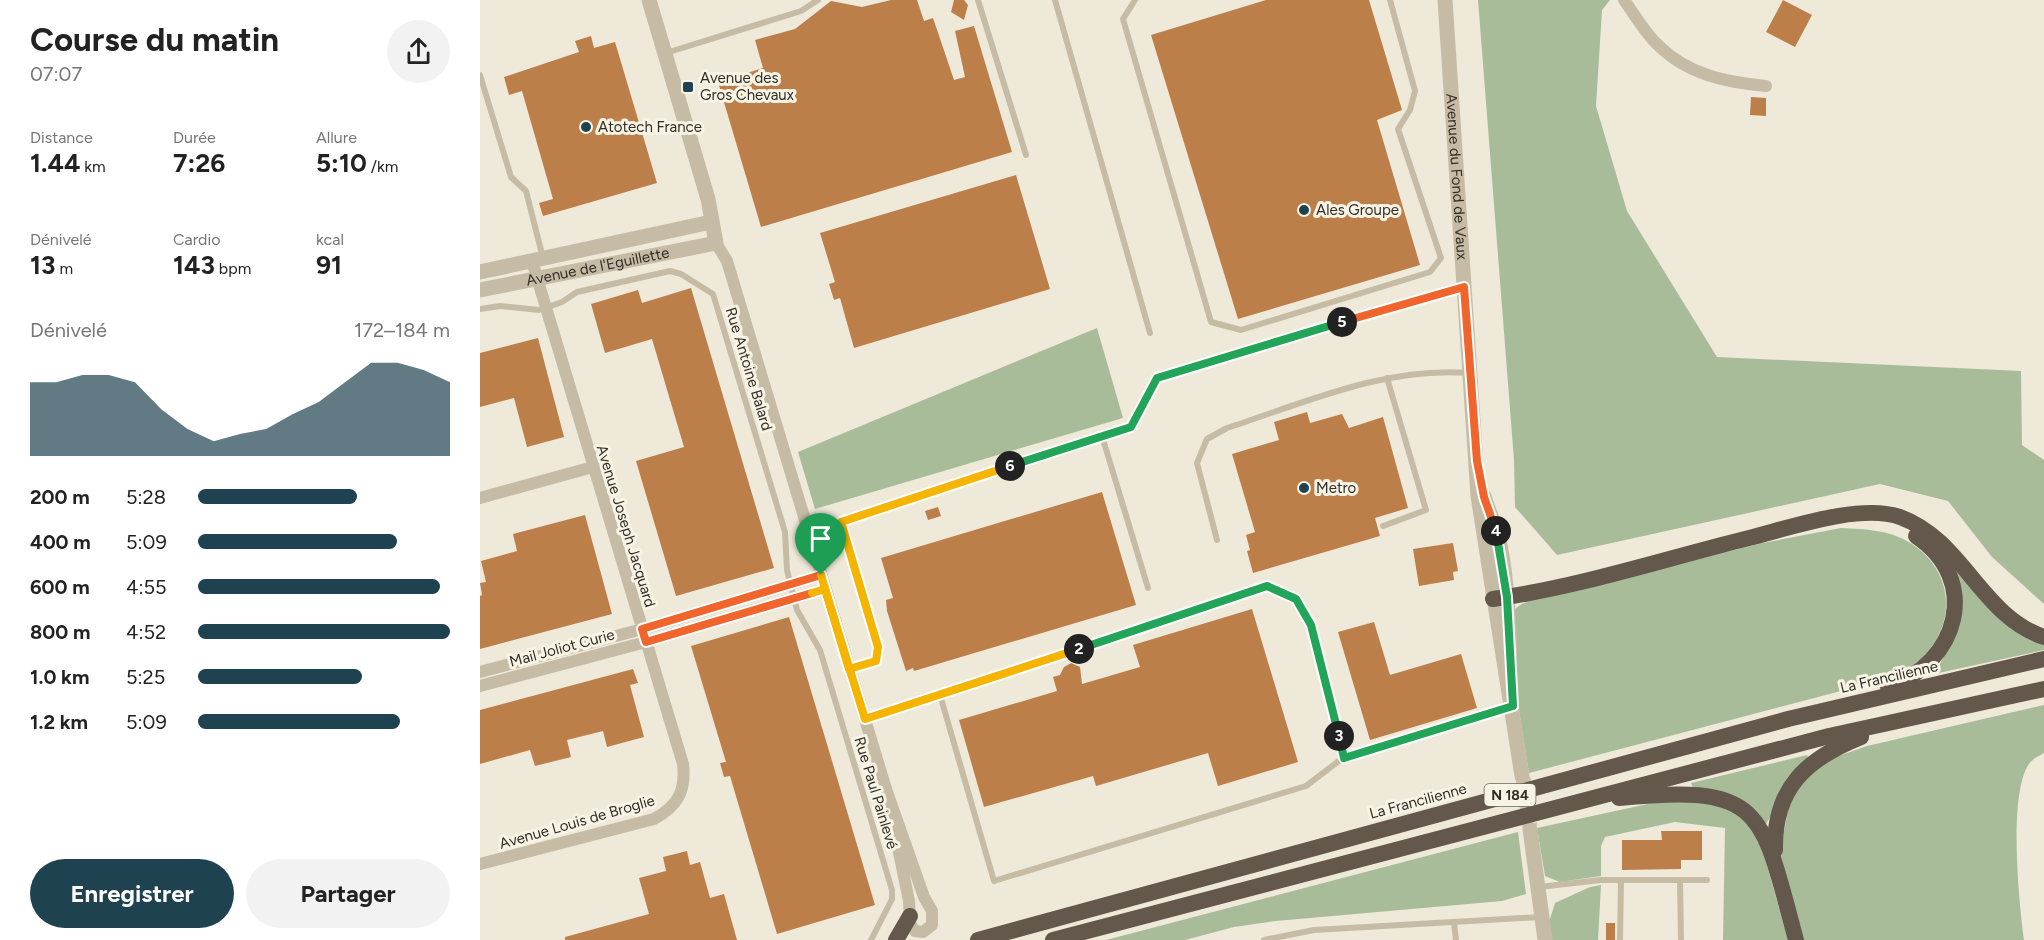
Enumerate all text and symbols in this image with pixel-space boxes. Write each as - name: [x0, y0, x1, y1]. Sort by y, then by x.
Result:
- text: Course du matin: [30, 20, 279, 59]
- button: share: [387, 20, 450, 83]
- text: 07:07: [30, 62, 82, 86]
- place label: Avenue des Gros Chevaux: [700, 69, 794, 104]
- marker: Avenue des Gros Chevaux: [681, 80, 695, 94]
- street label: Avenue du Fond de Vaux: [1442, 93, 1471, 260]
- place label: Atotech France: [598, 118, 702, 136]
- marker: Atotech France: [579, 120, 593, 134]
- text: Distance: [30, 128, 93, 147]
- text: Durée: [173, 128, 216, 147]
- text: Allure: [316, 128, 357, 147]
- text: 1.44: [30, 147, 80, 179]
- text: 7:26: [173, 147, 225, 179]
- text: 5:10: [316, 147, 367, 179]
- text: km: [80, 157, 106, 176]
- text: /km: [367, 157, 398, 176]
- place label: Ales Groupe: [1316, 201, 1399, 219]
- marker: Ales Groupe: [1297, 203, 1311, 217]
- text: Dénivelé: [30, 230, 92, 249]
- text: Cardio: [173, 230, 220, 249]
- text: kcal: [316, 230, 344, 249]
- street label: Avenue de l'Eguillette: [525, 244, 671, 290]
- text: 13: [30, 249, 55, 281]
- text: 143: [173, 249, 215, 281]
- text: 91: [316, 249, 342, 281]
- text: m: [55, 259, 73, 278]
- text: bpm: [215, 259, 251, 278]
- street label: Rue Antoine Balard: [722, 305, 776, 433]
- pin: 5: [1327, 307, 1357, 337]
- text: 5: [1337, 312, 1347, 331]
- text: Dénivelé: [30, 318, 107, 342]
- text: 172–184 m: [354, 318, 450, 342]
- street label: Avenue Joseph Jacquard: [593, 443, 659, 609]
- pin: 6: [995, 451, 1025, 481]
- text: 6: [1005, 456, 1015, 475]
- place label: Metro: [1316, 479, 1357, 497]
- marker: Metro: [1297, 481, 1311, 495]
- text: 200 m: [30, 485, 90, 509]
- text: 5:28: [126, 485, 166, 509]
- pin: [795, 513, 846, 575]
- pin: 4: [1481, 516, 1511, 546]
- text: 4: [1491, 521, 1501, 540]
- icon: arrive: [804, 522, 837, 555]
- text: 400 m: [30, 530, 91, 554]
- text: 5:09: [126, 530, 167, 554]
- text: 600 m: [30, 575, 90, 599]
- text: 4:55: [126, 575, 166, 599]
- text: 800 m: [30, 620, 90, 644]
- text: 4:52: [126, 620, 166, 644]
- street label: Mail Joliot Curie: [507, 625, 617, 671]
- pin: 2: [1064, 634, 1094, 664]
- text: 2: [1074, 639, 1084, 658]
- street label: La Francilienne: [1838, 657, 1940, 697]
- text: 1.0 km: [30, 665, 89, 689]
- text: 5:25: [126, 665, 165, 689]
- text: 1.2 km: [30, 710, 88, 734]
- text: 5:09: [126, 710, 167, 734]
- pin: 3: [1324, 721, 1354, 751]
- text: 3: [1335, 726, 1343, 745]
- street label: Rue Paul Painlevé: [850, 735, 902, 851]
- street label: La Francilienne: [1367, 779, 1469, 823]
- road number: N 184: [1484, 784, 1536, 806]
- street label: Avenue Louis de Broglie: [497, 791, 657, 853]
- button: Enregistrer: [30, 859, 234, 928]
- button: Partager: [246, 859, 450, 928]

